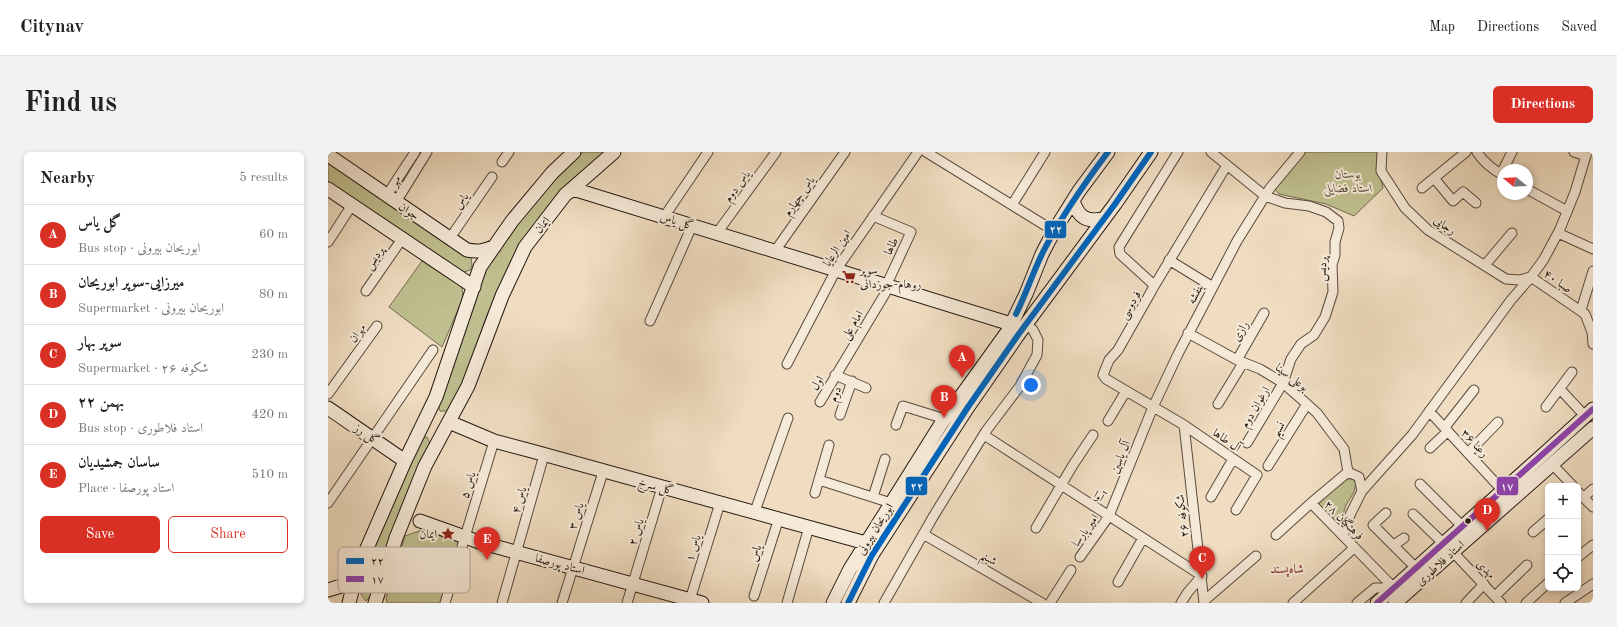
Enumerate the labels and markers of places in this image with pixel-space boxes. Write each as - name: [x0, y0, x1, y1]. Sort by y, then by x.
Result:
- place label: سوپر روهام-جوزدانی: [858, 265, 921, 295]
- supermarket icon: سوپر روهام-جوزدانی: [841, 269, 857, 285]
- pin: A: [949, 345, 975, 378]
- pin: B: [931, 385, 957, 418]
- pin: D: [1474, 498, 1500, 531]
- unlabelled marker: [1463, 516, 1473, 526]
- place icon: ایمان: [440, 526, 456, 542]
- pin: E: [474, 527, 500, 560]
- place label: ایمان: [420, 529, 437, 541]
- pin: C: [1189, 546, 1215, 579]

